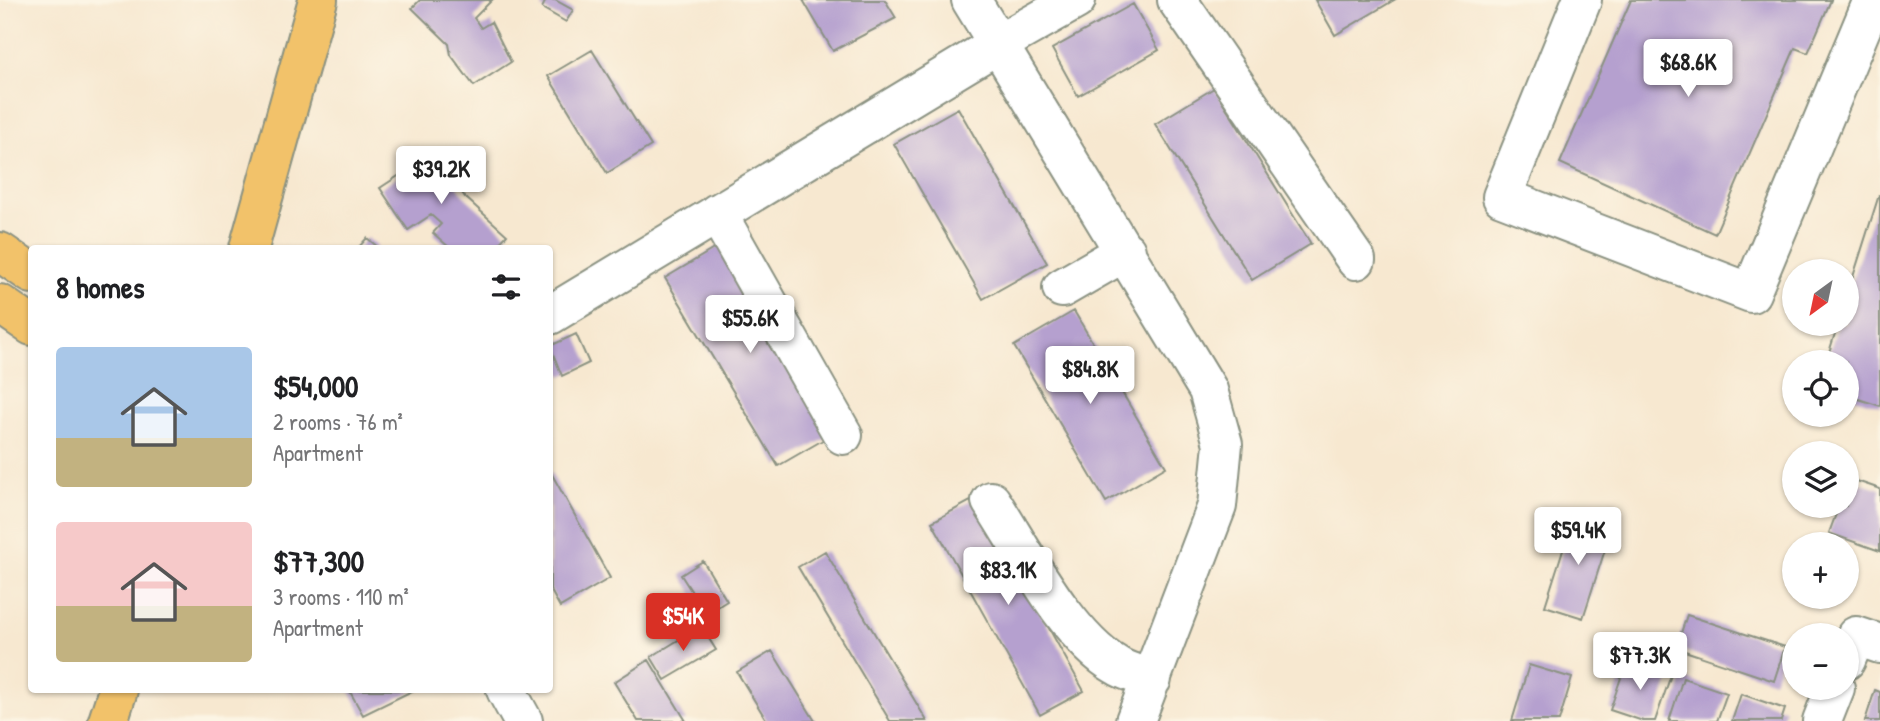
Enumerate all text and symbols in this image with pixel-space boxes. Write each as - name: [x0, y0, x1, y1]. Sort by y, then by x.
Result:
- pin: $68.6K: [1631, 40, 1745, 99]
- text: $68.6K: [1660, 46, 1716, 77]
- pin: $39.2K: [384, 146, 498, 206]
- text: $39.2K: [412, 153, 470, 184]
- north arrow: [1782, 259, 1858, 336]
- map controls: [1782, 259, 1859, 700]
- text: 8 homes: [56, 267, 144, 307]
- icon: filters: [487, 268, 525, 306]
- pin: $55.6K: [693, 296, 807, 355]
- text: $55.6K: [721, 302, 779, 333]
- pin: $84.8K: [1033, 346, 1147, 406]
- button: locate: [1782, 350, 1859, 427]
- text: $84.8K: [1061, 353, 1119, 384]
- text: $54,000: [273, 366, 359, 406]
- icon: home: [112, 375, 196, 459]
- text: 2 rooms · 76 m²: [273, 406, 403, 437]
- text: Apartment: [273, 437, 363, 468]
- button: layers: [1782, 441, 1859, 518]
- pin: $59.4K: [1521, 508, 1635, 567]
- text: $59.4K: [1550, 514, 1606, 545]
- button: +: [1782, 532, 1859, 609]
- text: $77,300: [273, 541, 364, 581]
- pin: $83.1K: [951, 548, 1065, 607]
- icon: home: [112, 550, 196, 634]
- text: $83.1K: [979, 554, 1037, 585]
- text: 3 rooms · 110 m²: [273, 581, 409, 612]
- pin: $54K: [642, 594, 724, 653]
- text: $54K: [662, 600, 704, 631]
- text: Apartment: [273, 612, 363, 643]
- button: −: [1782, 623, 1859, 700]
- pin: $77.3K: [1583, 632, 1697, 692]
- text: $77.3K: [1609, 639, 1671, 670]

